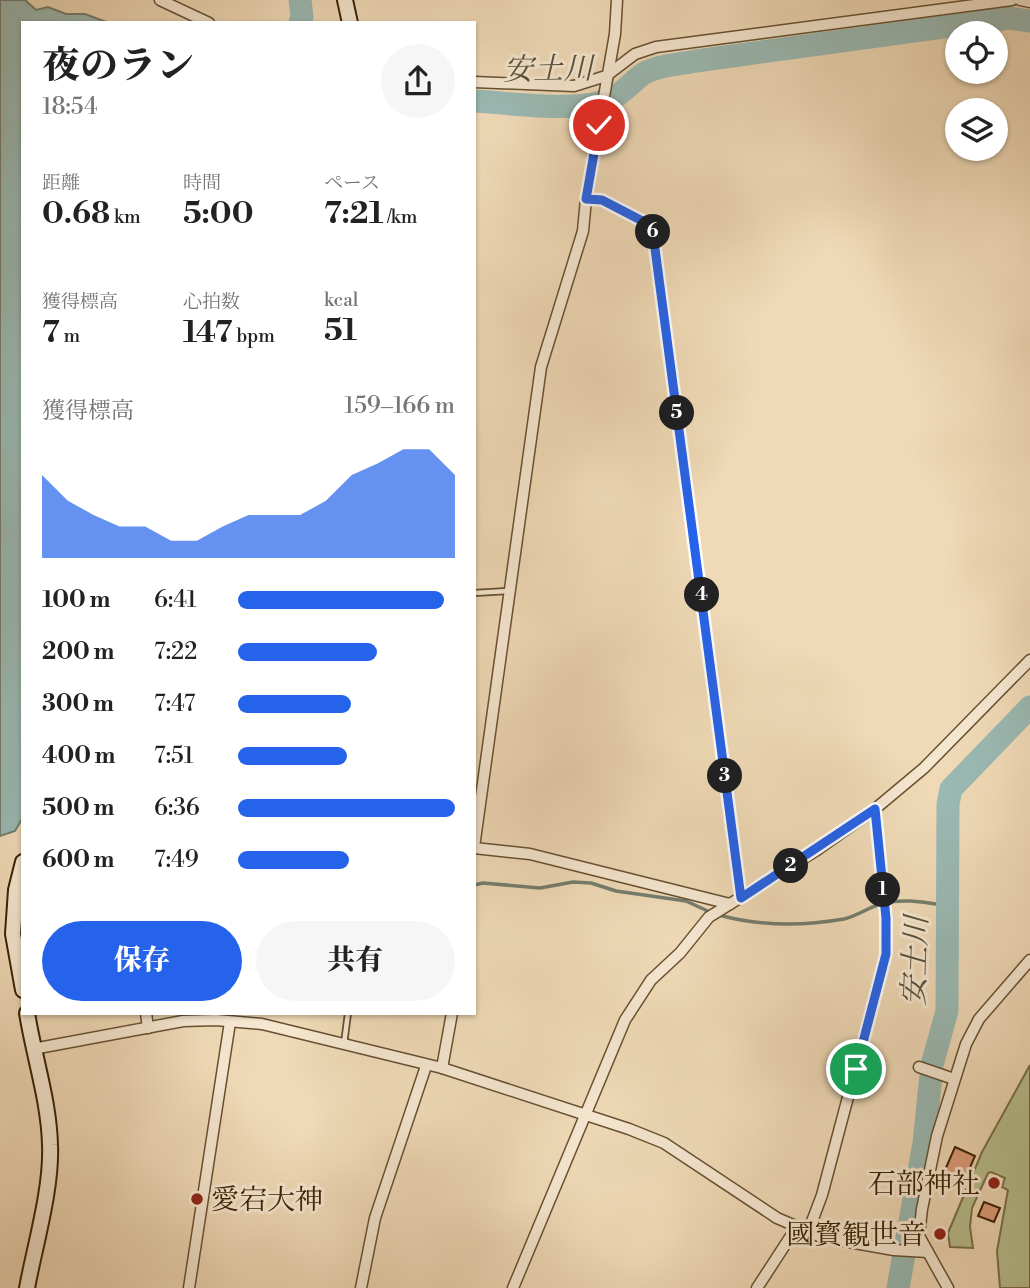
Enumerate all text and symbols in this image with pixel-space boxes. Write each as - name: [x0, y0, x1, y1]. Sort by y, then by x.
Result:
- map controls: [945, 21, 1008, 161]
- button: locate: [945, 21, 1008, 84]
- text: 夜のラン: [42, 43, 194, 90]
- button: share: [381, 44, 455, 118]
- water label: 安土川: [503, 50, 596, 90]
- text: 18:54: [42, 93, 98, 121]
- pin: [569, 95, 629, 155]
- button: layers: [945, 98, 1008, 161]
- icon: check: [580, 106, 618, 144]
- text: 距離: [42, 171, 80, 195]
- text: 時間: [183, 171, 221, 195]
- text: ペース: [324, 171, 380, 195]
- text: 0.68: [42, 195, 110, 233]
- text: 5:00: [183, 195, 253, 233]
- text: 7:21: [324, 195, 383, 233]
- text: km: [110, 205, 141, 229]
- text: /km: [383, 205, 417, 229]
- pin: 6: [636, 215, 670, 250]
- text: 6: [647, 219, 658, 243]
- text: kcal: [324, 288, 358, 312]
- text: 獲得標高: [42, 290, 118, 314]
- text: 心拍数: [183, 290, 240, 314]
- text: 51: [324, 312, 357, 350]
- text: 7: [42, 314, 60, 352]
- text: 147: [183, 314, 233, 352]
- text: m: [60, 324, 80, 348]
- text: bpm: [233, 324, 275, 348]
- text: 159–166 m: [344, 392, 455, 420]
- pin: 5: [660, 396, 694, 430]
- text: 獲得標高: [42, 397, 134, 425]
- text: 5: [671, 400, 682, 424]
- pin: 4: [684, 578, 720, 612]
- text: 4: [695, 582, 708, 606]
- text: 100 m: [42, 586, 110, 614]
- text: 6:41: [154, 586, 197, 614]
- text: 200 m: [42, 638, 114, 666]
- text: 7:22: [154, 638, 197, 666]
- text: 300 m: [42, 690, 114, 718]
- text: 7:47: [154, 690, 195, 718]
- text: 400 m: [42, 742, 115, 770]
- text: 7:51: [154, 742, 194, 770]
- pin: 3: [708, 758, 742, 794]
- text: 3: [719, 763, 730, 787]
- text: 500 m: [42, 794, 114, 822]
- text: 6:36: [154, 794, 200, 822]
- text: 600 m: [42, 846, 115, 874]
- text: 7:49: [154, 846, 199, 874]
- pin: 2: [774, 848, 808, 884]
- text: 2: [785, 853, 796, 877]
- pin: 1: [866, 872, 900, 908]
- text: 1: [878, 877, 887, 901]
- water label: 安土川: [895, 912, 937, 1007]
- button: 保存: [42, 921, 242, 1001]
- button: 共有: [256, 921, 455, 1001]
- pin: [826, 1039, 886, 1099]
- icon: arrive: [837, 1050, 875, 1088]
- place label: 石部神社: [868, 1167, 980, 1202]
- marker: 石部神社: [986, 1175, 1002, 1191]
- place label: 愛宕大神: [211, 1183, 323, 1218]
- marker: 愛宕大神: [189, 1191, 205, 1207]
- place label: 國寳観世音: [786, 1218, 926, 1253]
- marker: 國寳観世音: [932, 1226, 948, 1242]

